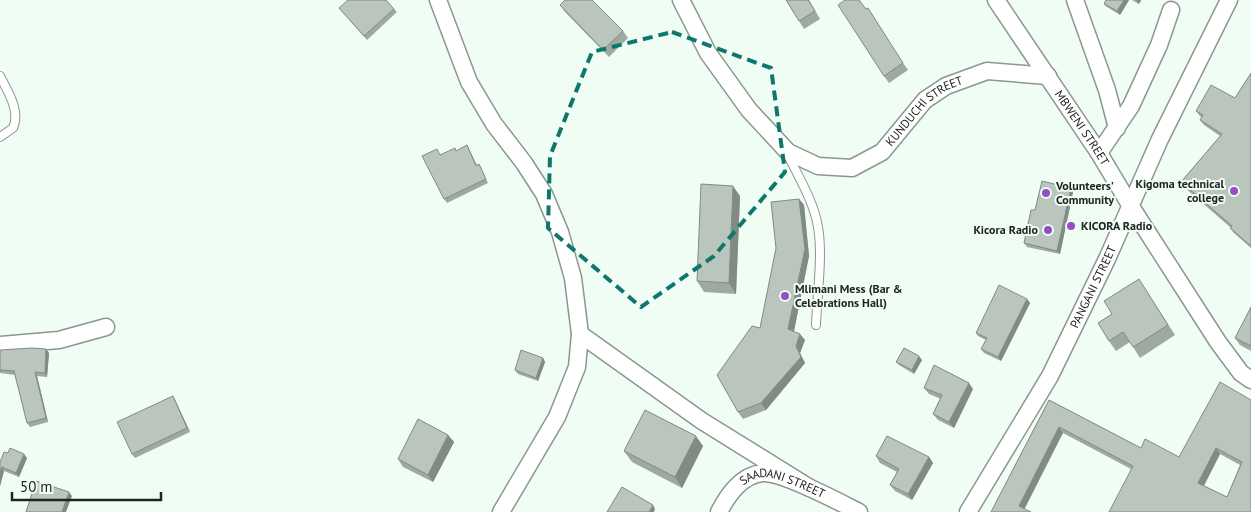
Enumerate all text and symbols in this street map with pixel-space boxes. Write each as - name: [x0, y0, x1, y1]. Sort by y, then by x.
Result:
- street label: KUNDUCHI STREET: [882, 72, 965, 149]
- street label: MBWENI STREET: [1052, 87, 1113, 168]
- place label: Kigoma technical college: [1135, 176, 1224, 205]
- place label: Volunteers' Community: [1055, 178, 1114, 207]
- marker: Kigoma technical college: [1228, 185, 1240, 197]
- marker: Volunteers' Community: [1040, 187, 1052, 199]
- place label: KICORA Radio: [1081, 218, 1153, 233]
- marker: KICORA Radio: [1065, 220, 1077, 232]
- place label: Kicora Radio: [973, 222, 1039, 237]
- marker: Kicora Radio: [1042, 224, 1054, 236]
- street label: PANGANI STREET: [1067, 243, 1119, 330]
- place label: Mlimani Mess (Bar & Celebrations Hall): [795, 281, 903, 310]
- marker: Mlimani Mess (Bar & Celebrations Hall): [779, 290, 791, 302]
- street label: SAADANI STREET: [736, 465, 828, 501]
- scale bar: [12, 470, 161, 502]
- text: 50 m: [20, 477, 53, 496]

